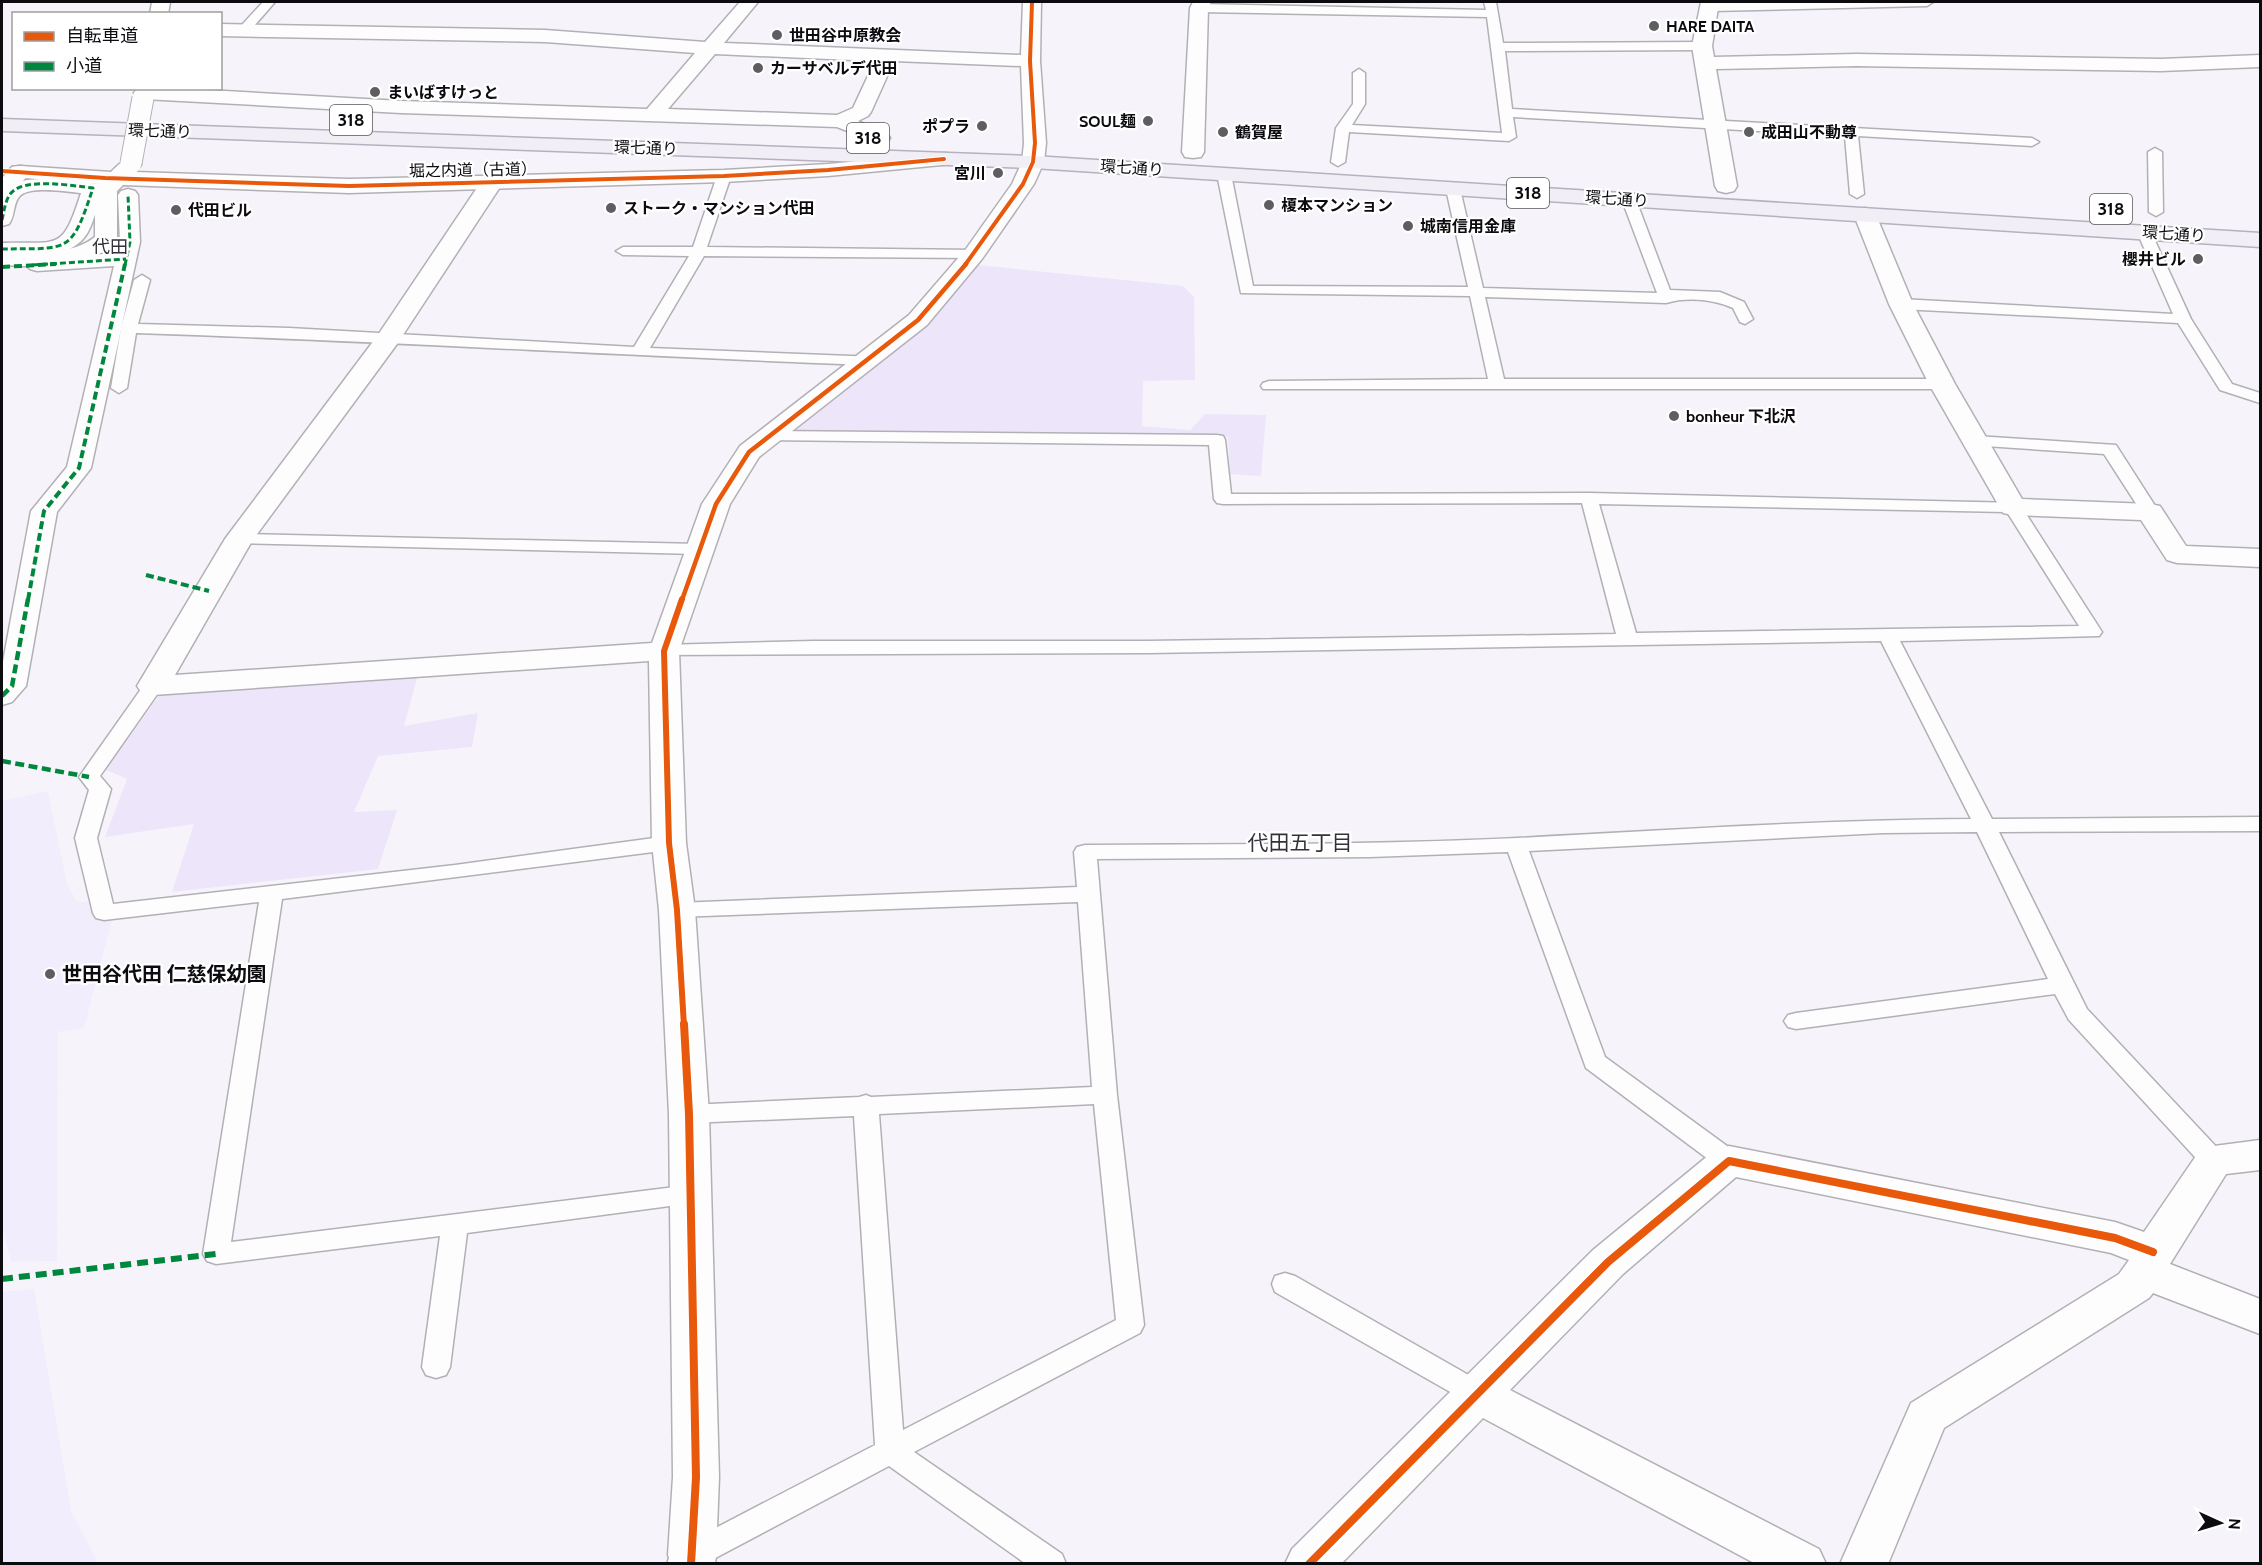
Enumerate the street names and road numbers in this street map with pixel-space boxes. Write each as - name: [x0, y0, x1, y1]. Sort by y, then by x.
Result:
- road number: 318: [330, 105, 372, 135]
- street label: 環七通り: [128, 120, 192, 142]
- road number: 318: [847, 123, 889, 153]
- street label: 環七通り: [614, 137, 678, 159]
- street label: 環七通り: [1099, 156, 1165, 180]
- street label: 堀之内道（古道）: [409, 159, 537, 181]
- road number: 318: [1507, 178, 1549, 208]
- street label: 環七通り: [1584, 187, 1650, 211]
- road number: 318: [2090, 194, 2132, 224]
- street label: 環七通り: [2141, 222, 2207, 246]

